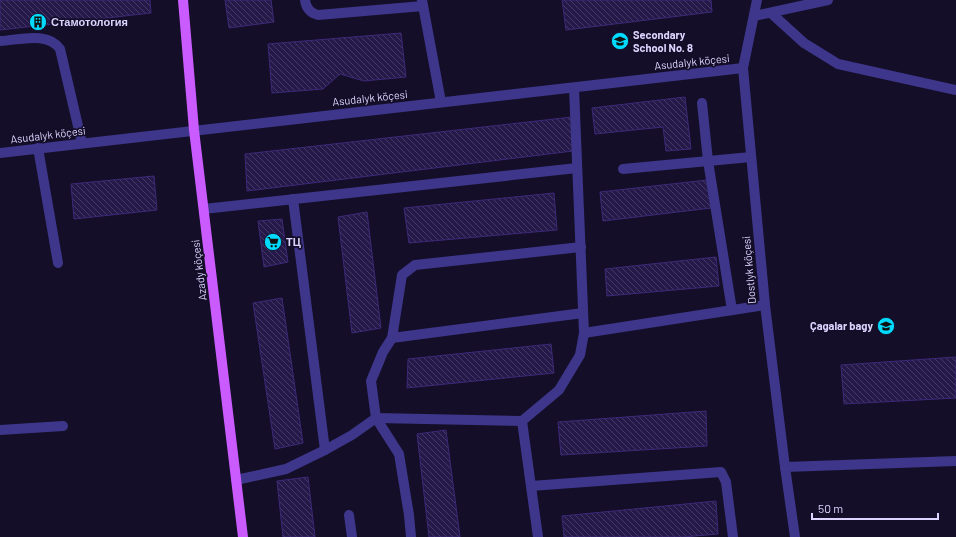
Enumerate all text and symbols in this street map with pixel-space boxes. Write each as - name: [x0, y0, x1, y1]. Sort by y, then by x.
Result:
- building icon: Стамотология: [28, 12, 48, 32]
- place label: Стамотология: [51, 15, 128, 28]
- place label: Secondary School No. 8: [633, 28, 693, 54]
- school or university icon: Secondary School No. 8: [610, 31, 630, 51]
- street label: Asudalyk köçesi: [654, 51, 730, 72]
- street label: Asudalyk köçesi: [332, 87, 408, 108]
- street label: Asudalyk köçesi: [10, 123, 86, 146]
- supermarket icon: ТЦ: [263, 232, 283, 252]
- place label: ТЦ: [286, 235, 301, 248]
- street label: Dostlyk köçesi: [739, 235, 758, 305]
- street label: Azady köçesi: [188, 239, 209, 301]
- school or university icon: Çagalar bagy: [876, 316, 896, 336]
- place label: Çagalar bagy: [810, 319, 873, 332]
- scale bar: [812, 495, 938, 521]
- text: 50 m: [818, 501, 843, 515]

